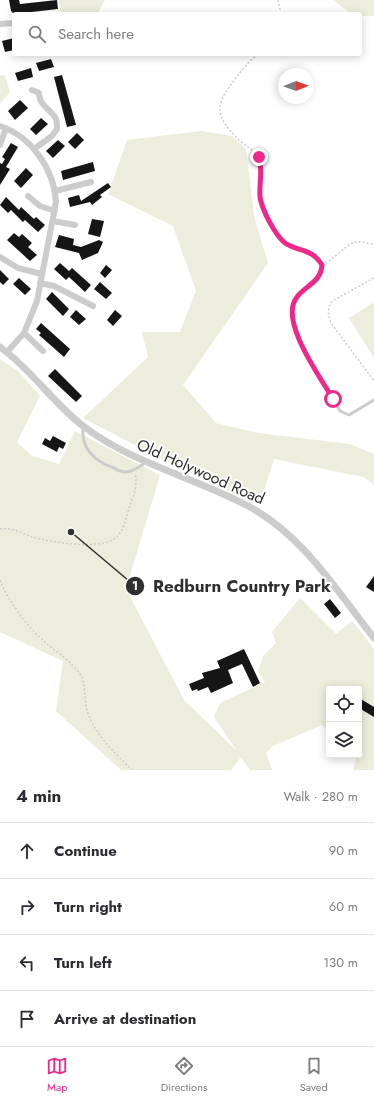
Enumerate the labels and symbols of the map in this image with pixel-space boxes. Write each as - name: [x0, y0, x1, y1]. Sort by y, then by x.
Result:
- north arrow: [278, 68, 314, 104]
- route end: [250, 148, 268, 166]
- route start: [324, 390, 342, 408]
- street label: Old Holywood Road: [133, 433, 269, 510]
- callout: Redburn Country Park: [125, 572, 338, 601]
- text: Redburn Country Park: [153, 574, 331, 598]
- text: 1: [132, 577, 138, 595]

